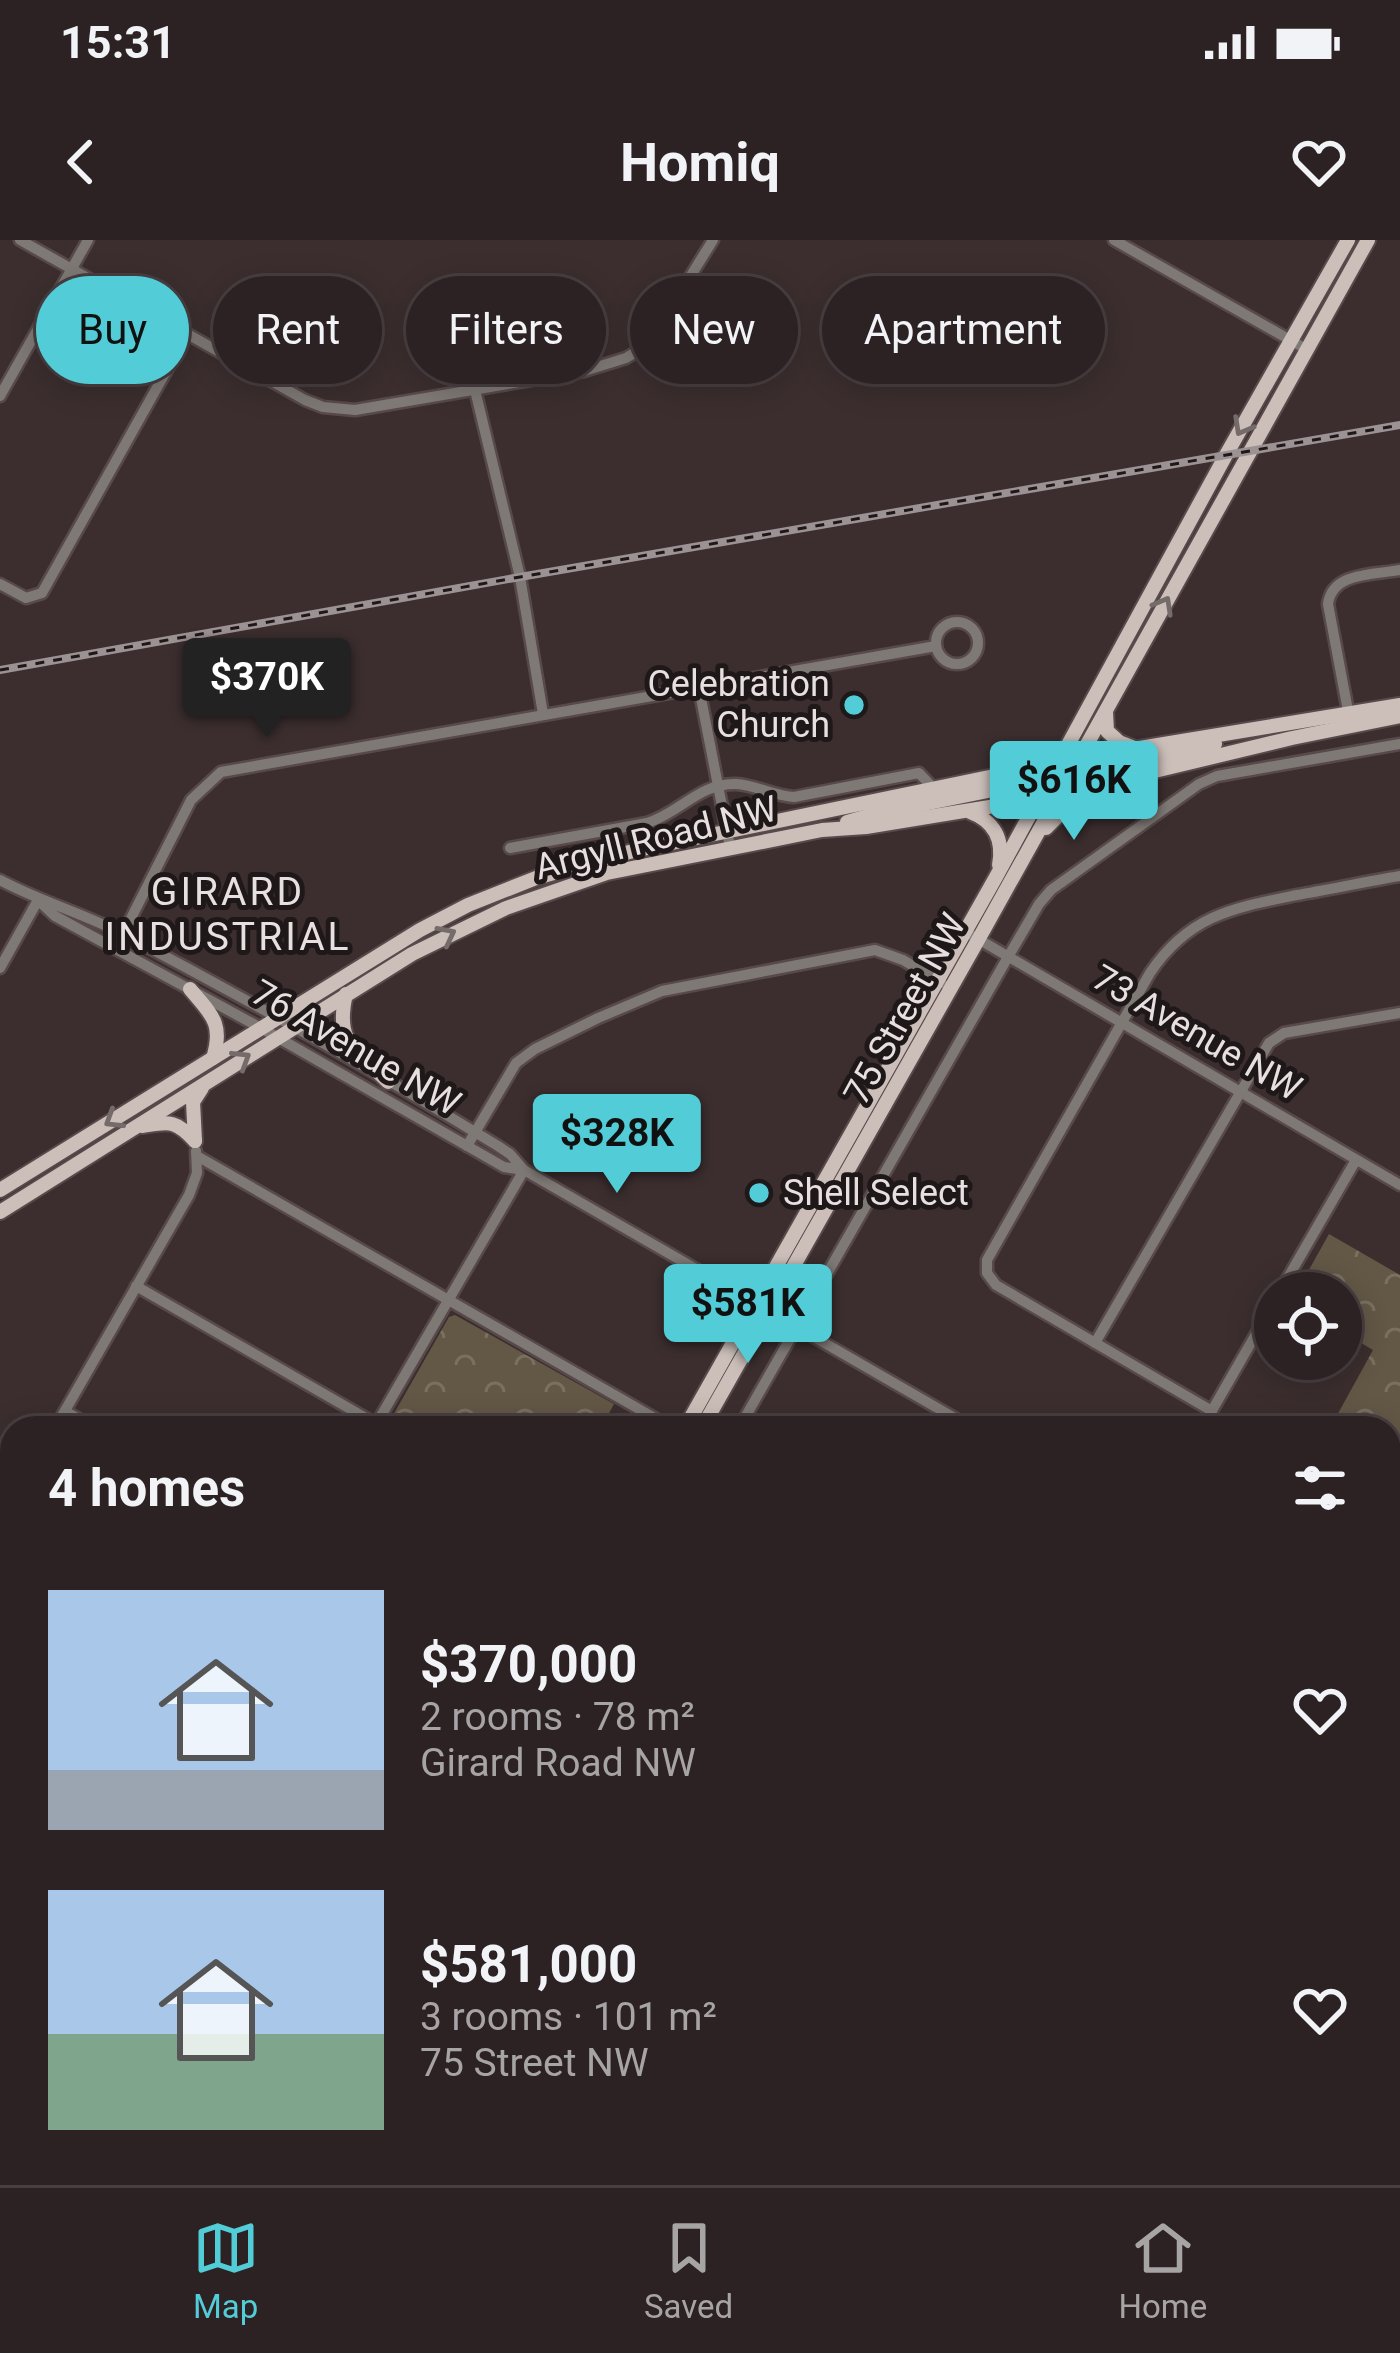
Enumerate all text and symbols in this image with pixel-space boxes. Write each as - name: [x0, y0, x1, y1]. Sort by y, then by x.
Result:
- text: 15:31: [60, 16, 176, 69]
- icon: back: [48, 129, 114, 195]
- icon: heart: [1286, 129, 1352, 195]
- text: Homiq: [620, 131, 780, 194]
- chip: Buy: [36, 276, 189, 384]
- chip: Rent: [213, 276, 382, 384]
- chip: Filters: [406, 276, 606, 384]
- chip: New: [630, 276, 798, 384]
- chip: Apartment: [822, 276, 1105, 384]
- one-way arrow: [1234, 414, 1257, 436]
- one-way arrow: [1150, 596, 1173, 618]
- pin: $370K: [183, 638, 351, 740]
- text: $370K: [210, 654, 324, 700]
- place label: Celebration Church: [647, 663, 830, 746]
- marker: Celebration Church: [841, 692, 867, 718]
- pin: $616K: [990, 741, 1158, 843]
- text: $616K: [1017, 757, 1131, 803]
- street label: Argyll Road NW: [531, 788, 782, 888]
- district label: GIRARD INDUSTRIAL: [104, 869, 352, 960]
- street label: 75 Street NW: [836, 907, 975, 1111]
- one-way arrow: [435, 926, 456, 950]
- street label: 73 Avenue NW: [1085, 956, 1309, 1110]
- street label: 76 Avenue NW: [244, 971, 468, 1125]
- one-way arrow: [229, 1051, 251, 1073]
- pin: $328K: [533, 1094, 701, 1196]
- one-way arrow: [105, 1106, 127, 1128]
- text: $328K: [560, 1110, 674, 1156]
- place label: Shell Select: [783, 1172, 969, 1214]
- marker: Shell Select: [746, 1180, 772, 1206]
- pin: $581K: [664, 1264, 832, 1366]
- map controls: [1254, 1272, 1362, 1380]
- button: locate: [1254, 1272, 1362, 1380]
- text: $581K: [691, 1280, 805, 1326]
- icon: filters: [1287, 1455, 1353, 1521]
- text: 4 homes: [48, 1459, 245, 1518]
- text: $370,000: [420, 1635, 637, 1694]
- icon: home: [144, 1638, 288, 1782]
- icon: heart: [1287, 1677, 1353, 1743]
- text: 2 rooms · 78 m²: [420, 1694, 695, 1740]
- text: Girard Road NW: [420, 1740, 696, 1786]
- text: $581,000: [420, 1935, 637, 1994]
- icon: home: [144, 1938, 288, 2082]
- icon: heart: [1287, 1977, 1353, 2043]
- text: 3 rooms · 101 m²: [420, 1994, 717, 2040]
- text: 75 Street NW: [420, 2040, 649, 2086]
- tab: Map: [193, 2215, 259, 2326]
- tab: Saved: [644, 2215, 733, 2326]
- tab: Home: [1119, 2215, 1207, 2326]

